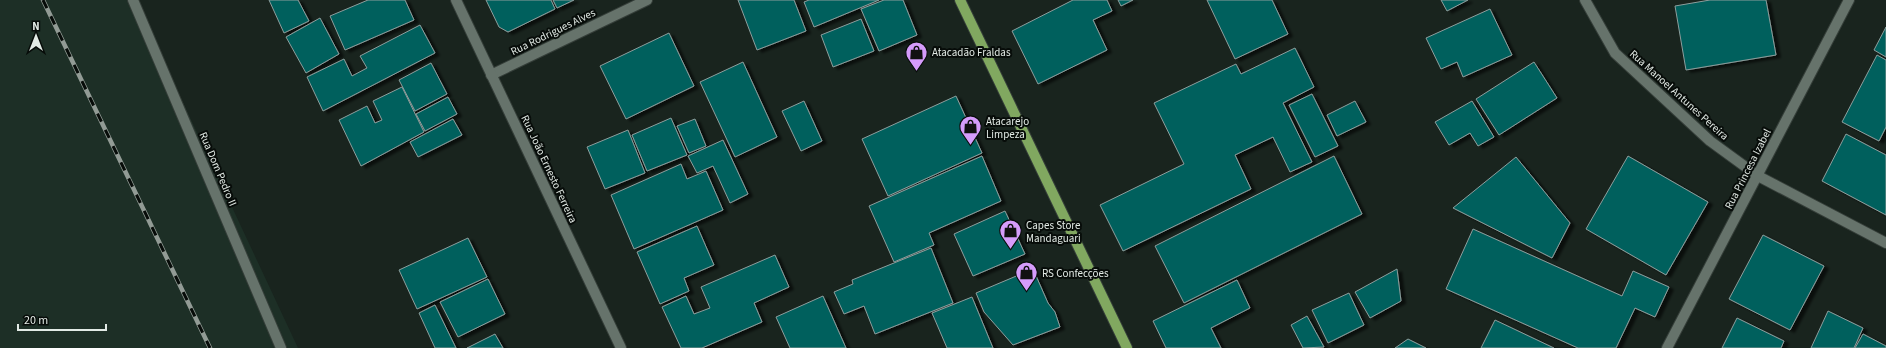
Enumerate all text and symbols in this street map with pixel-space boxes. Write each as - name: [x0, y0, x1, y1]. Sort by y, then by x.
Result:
- street label: Rua Rodrigues Alves: [508, 5, 598, 59]
- north arrow: [16, 16, 56, 56]
- text: N: [32, 19, 40, 34]
- shop icon: Atacadão Fraldas: [904, 39, 930, 72]
- place label: Atacadão Fraldas: [932, 45, 1011, 60]
- street label: Rua Manoel Antunes Pereira: [1626, 46, 1732, 144]
- street label: Rua João Ernesto Ferreira: [517, 113, 581, 225]
- shop icon: Atacarejo Limpeza: [957, 114, 983, 147]
- place label: Atacarejo Limpeza: [986, 114, 1029, 142]
- street label: Rua Princesa Izabel: [1721, 126, 1775, 212]
- street label: Rua Dom Pedro II: [196, 130, 240, 208]
- shop icon: Capes Store Mandaguari: [998, 218, 1024, 251]
- place label: Capes Store Mandaguari: [1026, 218, 1081, 246]
- shop icon: RS Confecções: [1013, 260, 1039, 293]
- place label: RS Confecções: [1042, 266, 1109, 281]
- scale bar: [18, 306, 106, 332]
- text: 20 m: [24, 312, 48, 329]

